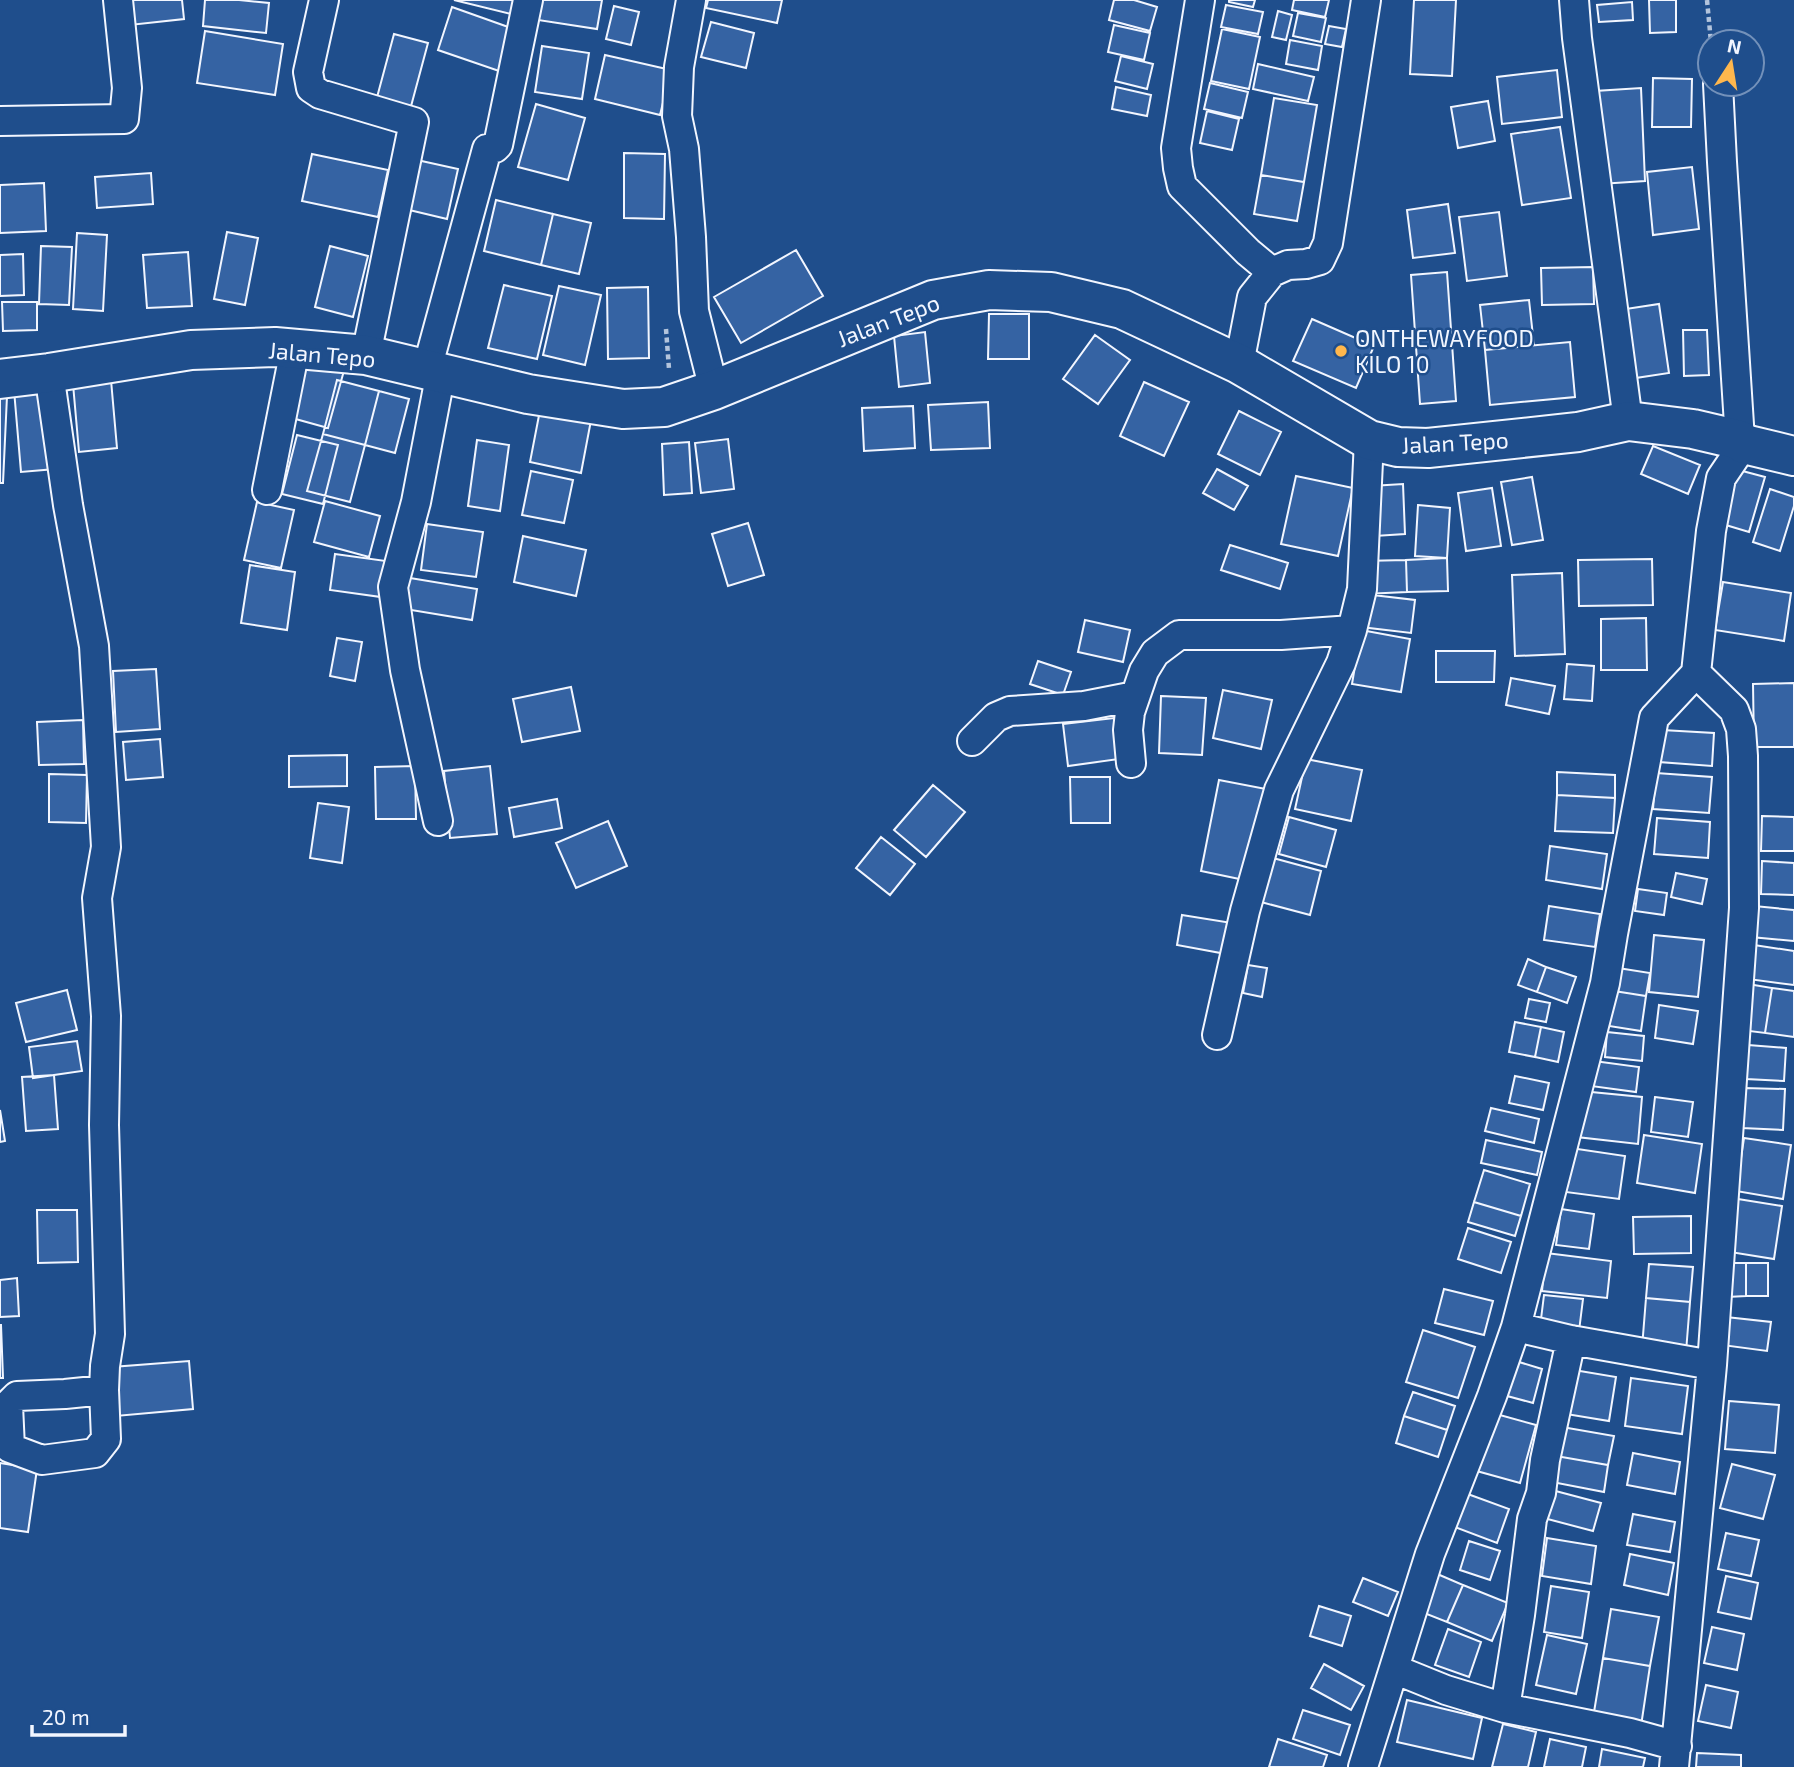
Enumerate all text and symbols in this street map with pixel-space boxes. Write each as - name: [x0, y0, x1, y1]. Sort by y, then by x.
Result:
- north arrow: [1696, 28, 1766, 98]
- text: N: [1726, 33, 1744, 59]
- street label: Jalan Tepo: [833, 288, 943, 352]
- place label: ONTHEWAYFOOD KILO 10: [1355, 324, 1534, 378]
- street label: Jalan Tepo: [267, 335, 377, 373]
- marker: ONTHEWAYFOOD KILO 10: [1333, 343, 1349, 359]
- street label: Jalan Tepo: [1401, 425, 1509, 459]
- scale bar: [32, 1694, 124, 1738]
- text: 20 m: [42, 1704, 90, 1729]

